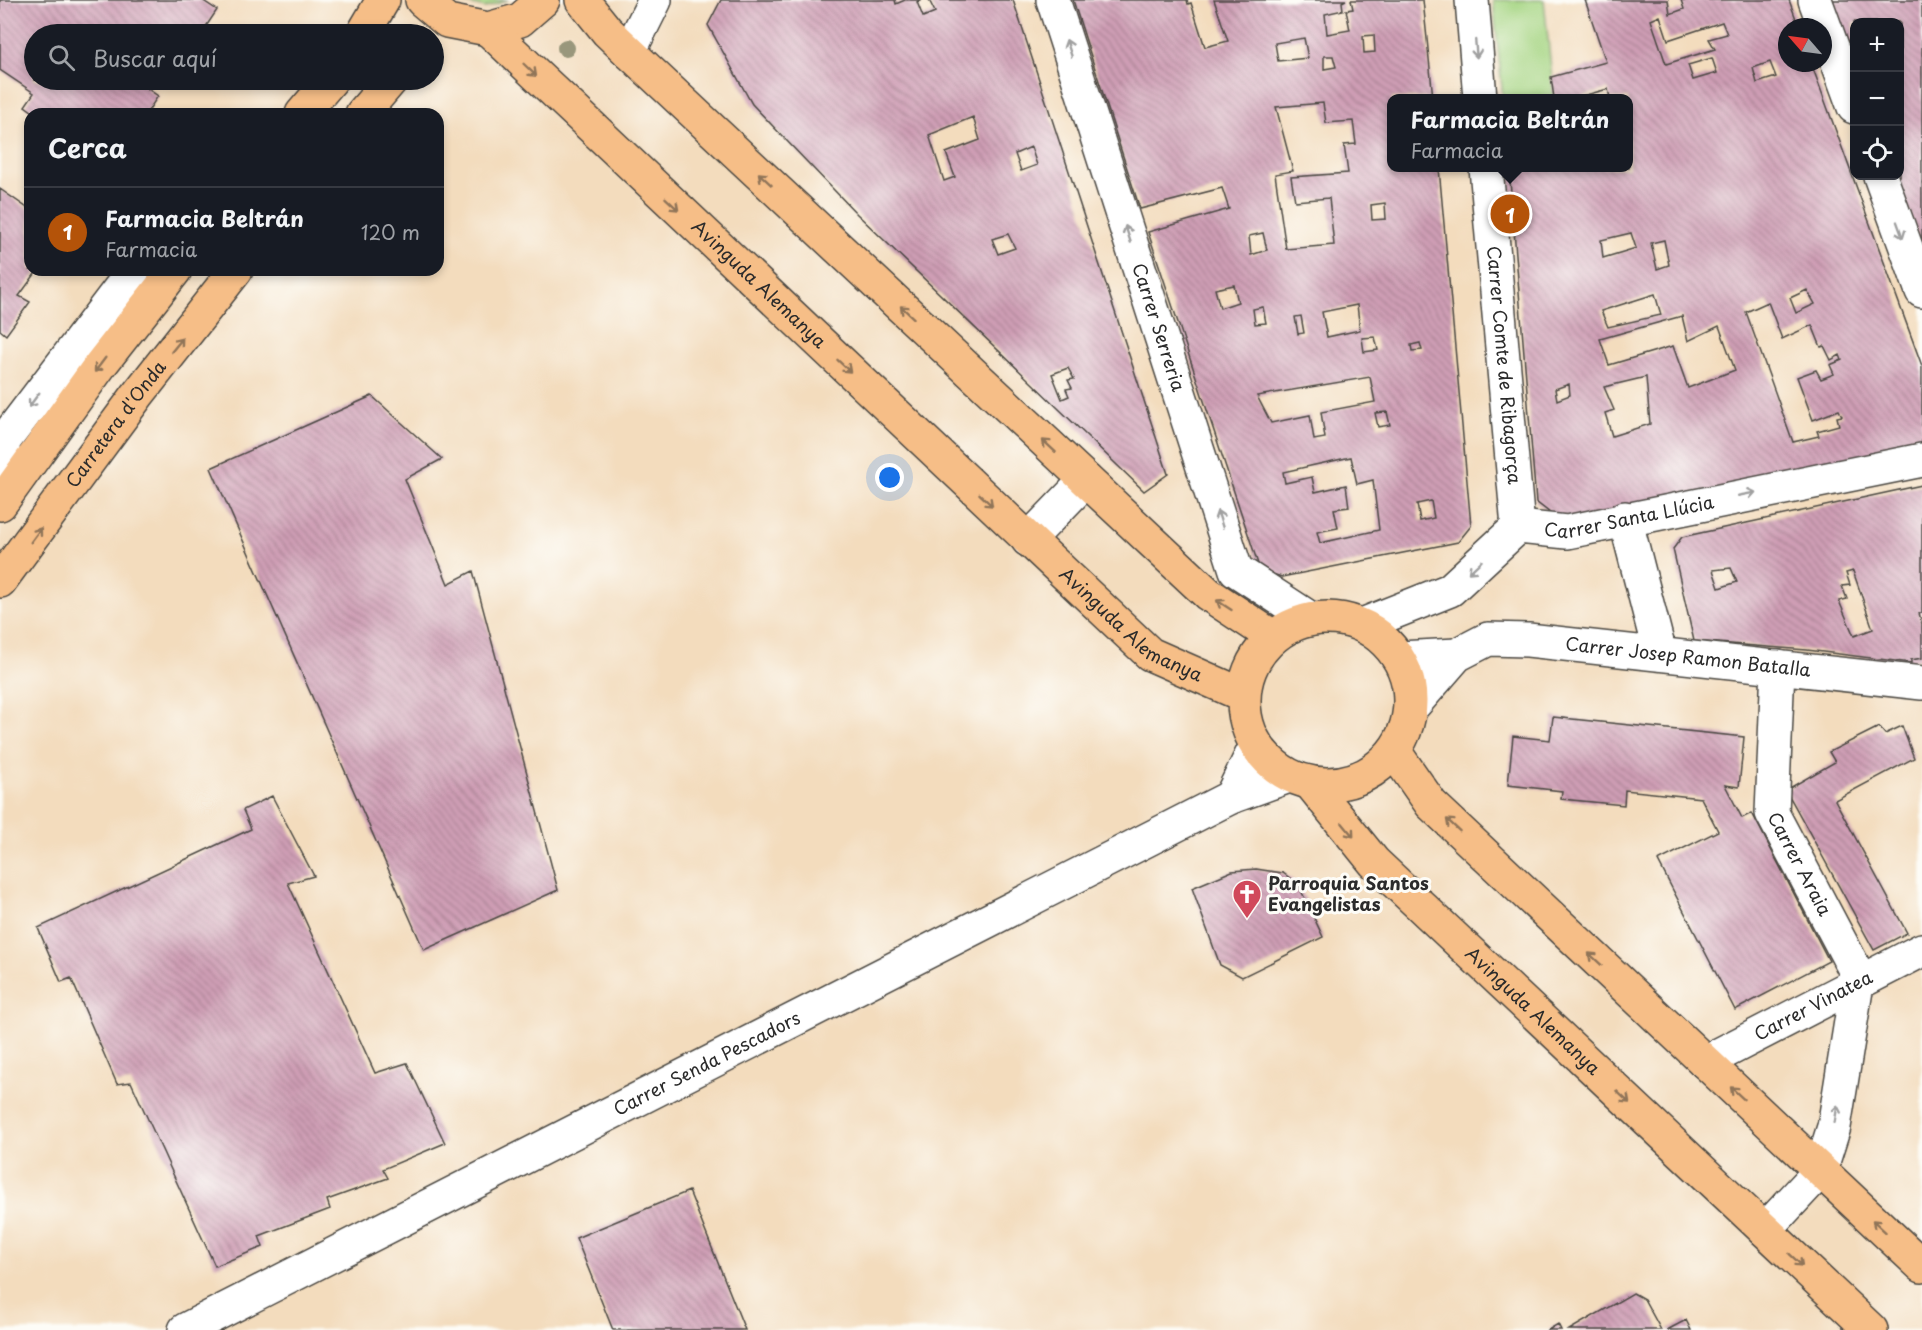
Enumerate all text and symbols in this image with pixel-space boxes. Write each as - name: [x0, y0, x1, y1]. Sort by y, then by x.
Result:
- north arrow: [1778, 18, 1832, 72]
- map controls: [1850, 18, 1904, 180]
- button: +: [1850, 18, 1904, 72]
- search box: [24, 24, 444, 90]
- one-way arrow: [1062, 39, 1073, 58]
- one-way arrow: [1471, 39, 1482, 59]
- icon: search: [45, 41, 78, 74]
- text: Buscar aquí: [93, 41, 217, 74]
- one-way arrow: [523, 63, 538, 77]
- button: −: [1850, 72, 1904, 126]
- popup: [1387, 94, 1633, 172]
- text: Farmacia Beltrán: [1411, 102, 1609, 135]
- button: locate: [1850, 126, 1904, 180]
- text: Cerca: [48, 128, 127, 167]
- text: Farmacia: [1411, 135, 1503, 165]
- one-way arrow: [757, 172, 772, 186]
- pin: 1: [1490, 192, 1530, 236]
- one-way arrow: [664, 197, 679, 211]
- text: Farmacia Beltrán: [105, 201, 304, 234]
- street label: Avinguda Alemanya: [686, 213, 834, 354]
- text: 1: [63, 217, 72, 247]
- text: 120 m: [361, 217, 420, 247]
- one-way arrow: [1895, 221, 1906, 239]
- one-way arrow: [1122, 225, 1133, 244]
- text: Farmacia: [105, 234, 197, 264]
- street label: Carrer Comte de Ribagorça: [1481, 245, 1529, 486]
- street label: Carrer Serreria: [1126, 259, 1193, 395]
- one-way arrow: [900, 305, 915, 319]
- one-way arrow: [170, 337, 183, 353]
- street label: Carretera d'Onda: [58, 354, 172, 493]
- one-way arrow: [94, 357, 106, 373]
- one-way arrow: [837, 359, 852, 374]
- one-way arrow: [28, 391, 40, 407]
- one-way arrow: [1042, 438, 1057, 453]
- your location: [875, 463, 904, 492]
- street label: Carrer Santa Llúcia: [1543, 488, 1716, 544]
- one-way arrow: [1737, 488, 1756, 499]
- one-way arrow: [979, 493, 994, 507]
- one-way arrow: [1214, 510, 1225, 529]
- one-way arrow: [30, 527, 42, 543]
- street label: Avinguda Alemanya: [1054, 560, 1208, 688]
- one-way arrow: [1468, 560, 1483, 574]
- one-way arrow: [1216, 599, 1233, 611]
- street label: Carrer Josep Ramon Batalla: [1564, 629, 1813, 683]
- street label: Carrer Araia: [1762, 807, 1839, 921]
- one-way arrow: [1446, 818, 1461, 833]
- one-way arrow: [1342, 821, 1355, 837]
- place label: Parroquia Santos Evangelistas: [1268, 869, 1429, 917]
- church icon: Parroquia Santos Evangelistas: [1231, 878, 1263, 920]
- street label: Avinguda Alemanya: [1460, 940, 1608, 1081]
- one-way arrow: [1588, 952, 1603, 966]
- street label: Carrer Vinatea: [1749, 963, 1877, 1047]
- street label: Carrer Senda Pescadors: [608, 1004, 805, 1122]
- one-way arrow: [1730, 1086, 1745, 1100]
- one-way arrow: [1616, 1090, 1631, 1104]
- one-way arrow: [1830, 1105, 1841, 1125]
- one-way arrow: [1872, 1219, 1887, 1234]
- one-way arrow: [1788, 1252, 1803, 1267]

